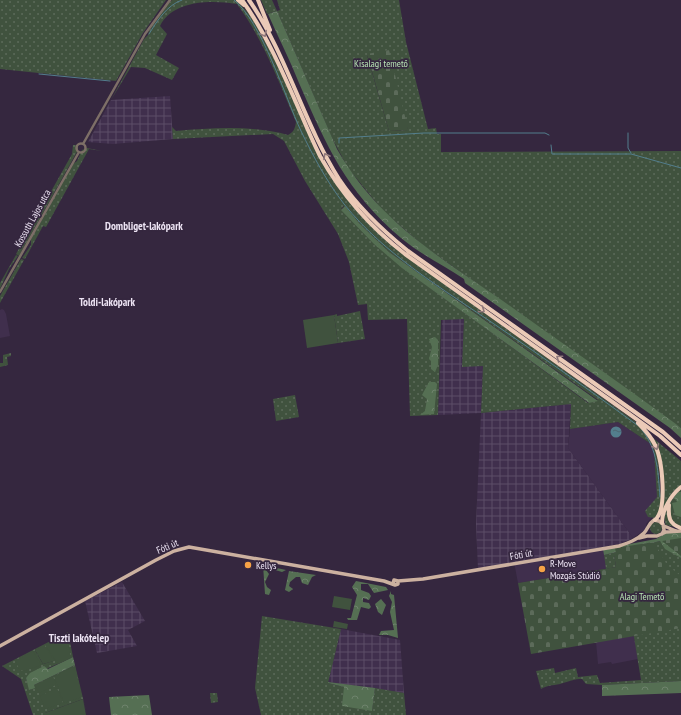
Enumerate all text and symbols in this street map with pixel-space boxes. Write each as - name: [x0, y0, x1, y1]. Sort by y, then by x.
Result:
- one-way arrow: [259, 30, 266, 38]
- park label: Kisalagi temető: [354, 57, 408, 70]
- one-way arrow: [324, 153, 331, 160]
- street label: Kossuth Lajos utca: [11, 187, 54, 249]
- district label: Dombliget-lakópark: [105, 219, 183, 233]
- district label: Toldi-lakópark: [79, 295, 135, 309]
- one-way arrow: [478, 305, 485, 312]
- one-way arrow: [557, 356, 564, 363]
- one-way arrow: [651, 443, 659, 450]
- street label: Fóti út: [154, 536, 180, 557]
- street label: Fóti út: [509, 546, 534, 563]
- place label: R-Move Mozgás Stúdió: [550, 557, 600, 582]
- place label: Kellys: [256, 559, 277, 572]
- marker: Kellys: [243, 560, 253, 570]
- marker: R-Move Mozgás Stúdió: [537, 564, 547, 574]
- park label: Alagi Temető: [620, 590, 664, 603]
- district label: Tiszti lakótelep: [49, 631, 109, 645]

